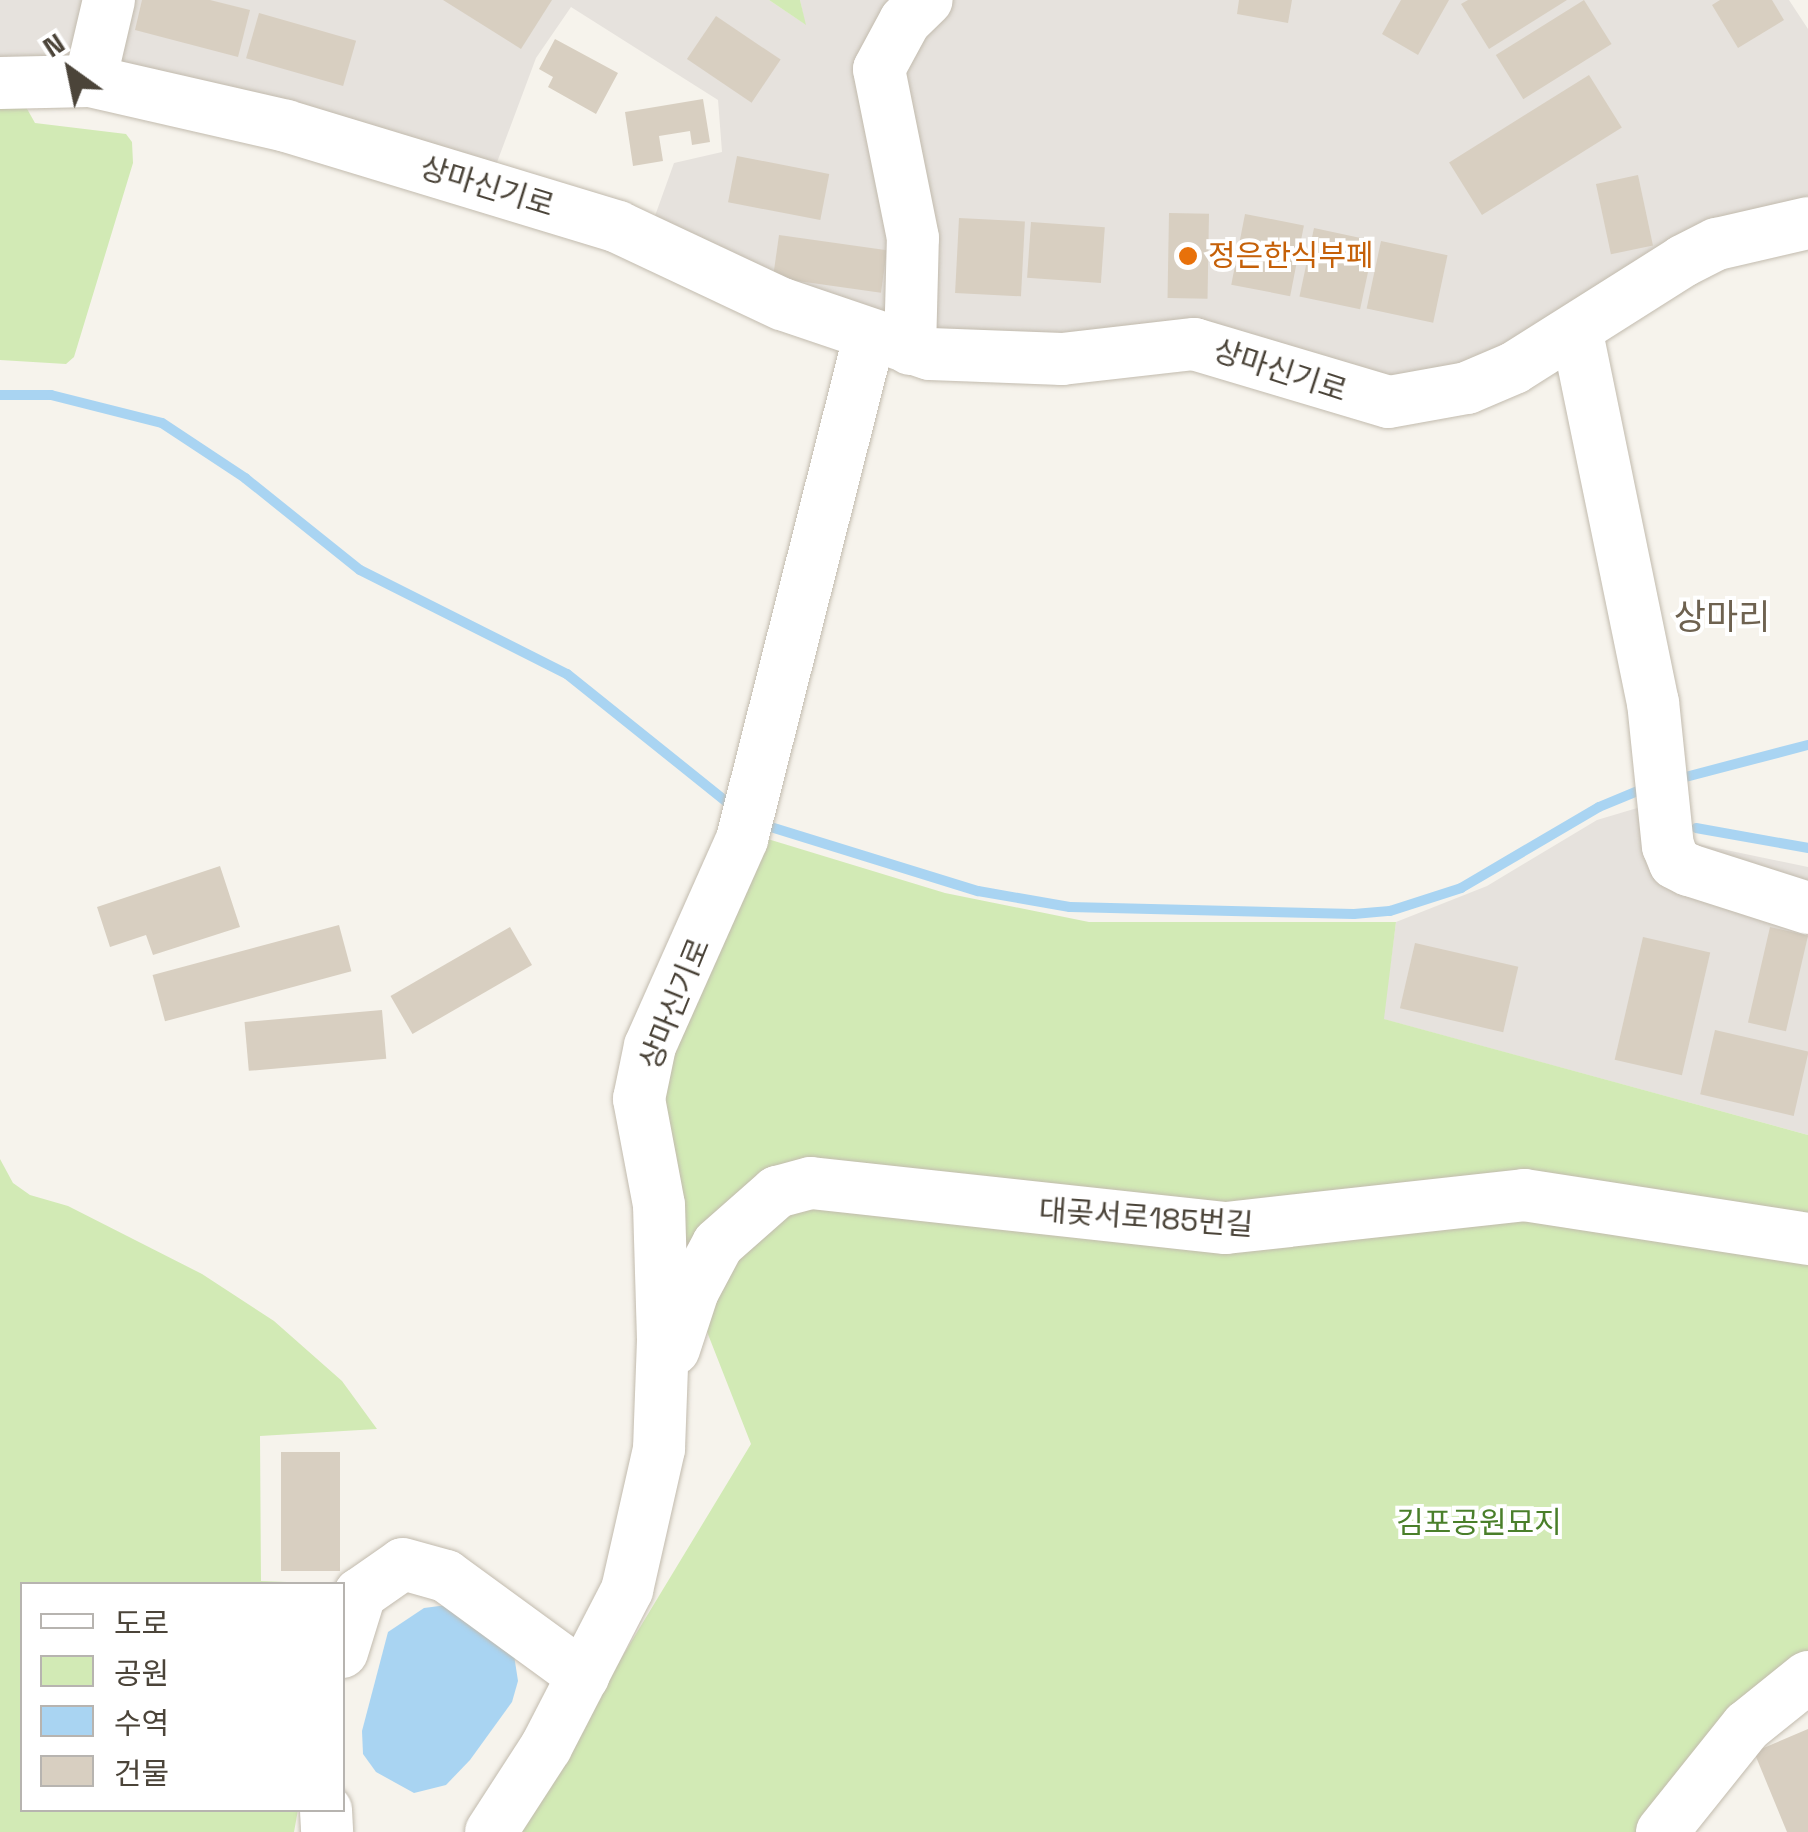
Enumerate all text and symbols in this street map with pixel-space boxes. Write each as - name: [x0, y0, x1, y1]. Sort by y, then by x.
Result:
- north arrow: [20, 20, 120, 120]
- text: N: [36, 25, 71, 65]
- street label: 상마신기로: [416, 150, 558, 224]
- place label: 정은한식부페: [1208, 238, 1374, 274]
- marker: 정은한식부페: [1177, 245, 1199, 267]
- street label: 상마신기로: [1209, 333, 1351, 409]
- district label: 상마리: [1674, 596, 1770, 638]
- street label: 상마신기로: [632, 933, 718, 1075]
- street label: 대곶서로185번길: [1038, 1193, 1254, 1243]
- park label: 김포공원묘지: [1396, 1505, 1562, 1541]
- legend: [20, 1582, 345, 1812]
- text: 도로: [114, 1604, 169, 1643]
- text: 공원: [114, 1654, 169, 1693]
- text: 수역: [114, 1704, 169, 1743]
- text: 건물: [114, 1754, 169, 1793]

